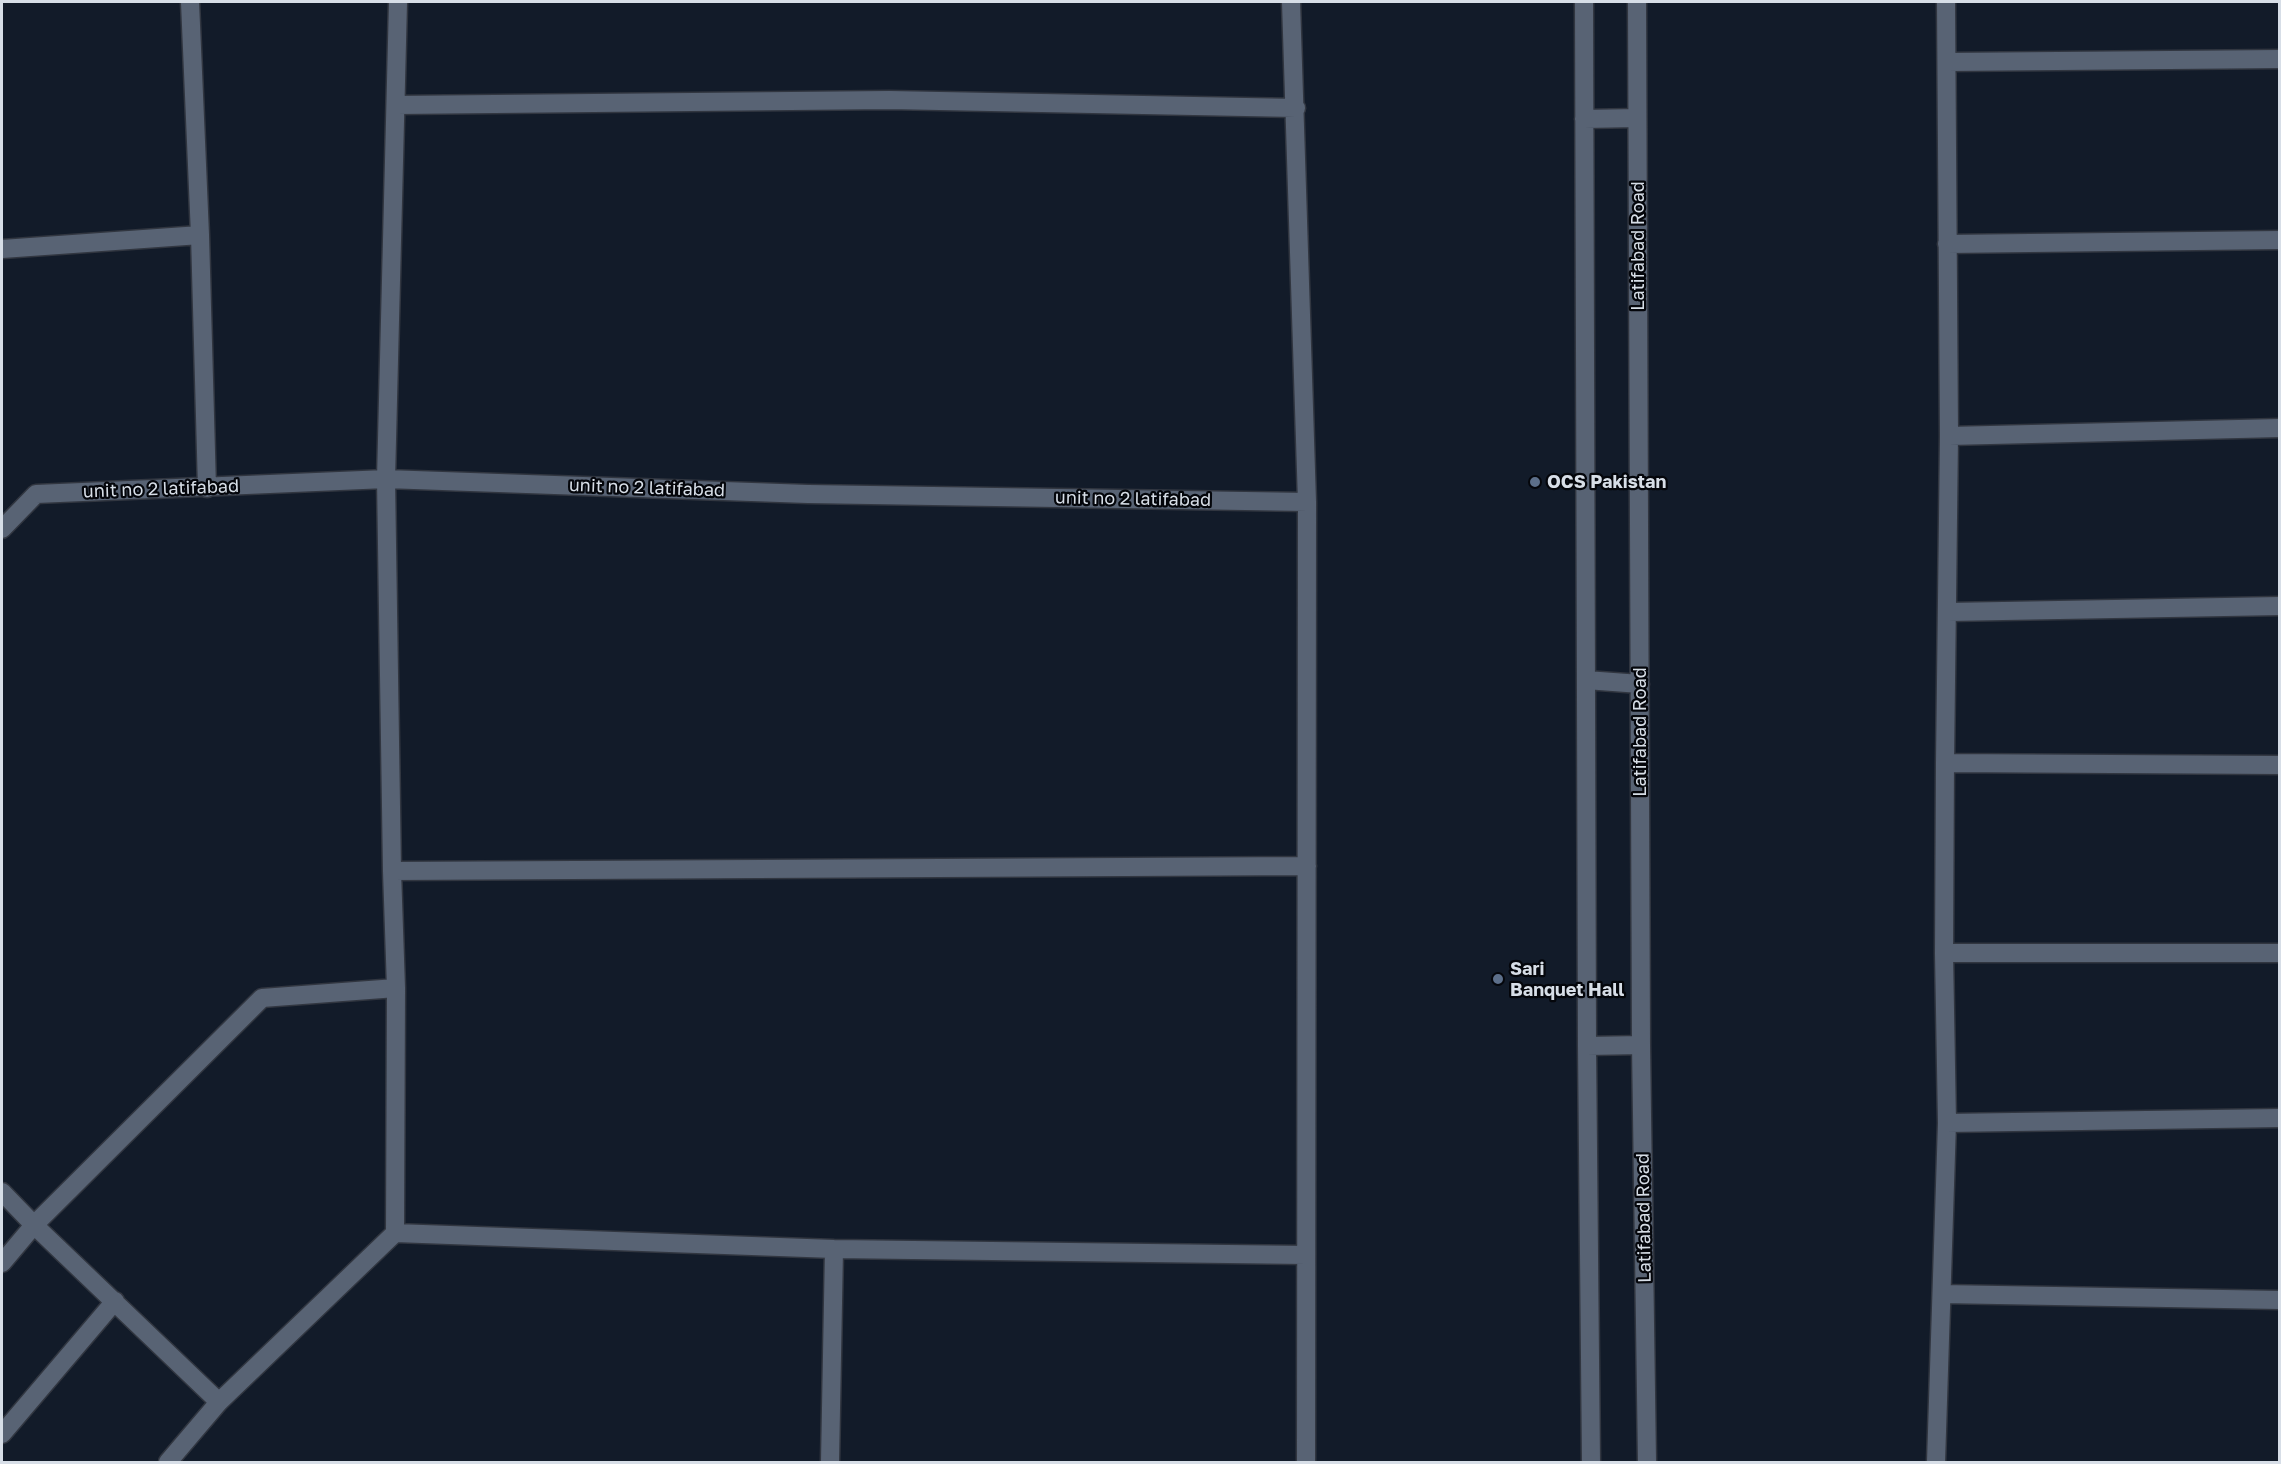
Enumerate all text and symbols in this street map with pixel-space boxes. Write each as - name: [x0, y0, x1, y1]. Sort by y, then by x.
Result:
- street label: Latifabad Road: [1627, 181, 1649, 311]
- place label: OCS Pakistan: [1547, 471, 1666, 493]
- street label: unit no 2 latifabad: [569, 474, 725, 502]
- street label: unit no 2 latifabad: [83, 475, 239, 503]
- marker: OCS Pakistan: [1528, 475, 1542, 489]
- street label: unit no 2 latifabad: [1055, 487, 1211, 511]
- street label: Latifabad Road: [1629, 667, 1651, 797]
- place label: Sari Banquet Hall: [1510, 958, 1624, 1000]
- marker: Sari Banquet Hall: [1491, 972, 1505, 986]
- street label: Latifabad Road: [1632, 1153, 1656, 1283]

